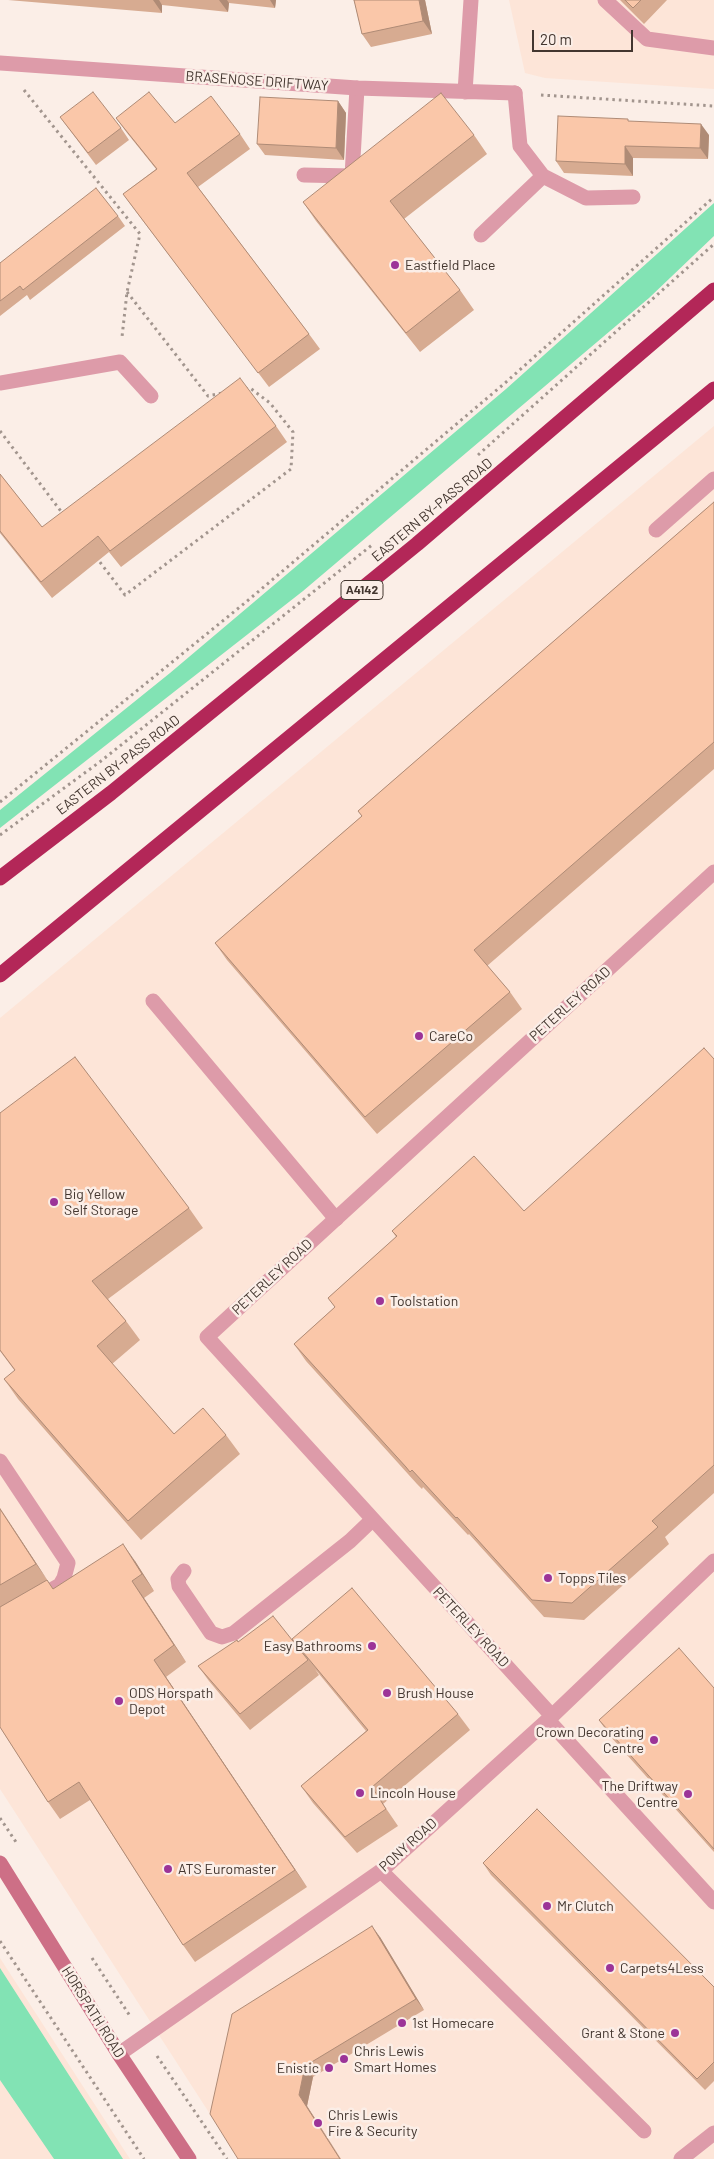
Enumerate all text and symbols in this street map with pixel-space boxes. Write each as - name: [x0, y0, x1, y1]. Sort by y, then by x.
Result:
- scale bar: [534, 20, 635, 52]
- text: 20 m: [540, 30, 572, 48]
- street label: BRASENOSE DRIFTWAY: [185, 68, 329, 94]
- place label: Eastfield Place: [405, 257, 495, 273]
- marker: Eastfield Place: [389, 259, 401, 271]
- street label: EASTERN BY-PASS ROAD: [368, 455, 496, 565]
- road number: A4142: [341, 580, 383, 600]
- street label: EASTERN BY-PASS ROAD: [53, 712, 183, 818]
- street label: PETERLEY ROAD: [526, 963, 614, 1045]
- place label: CareCo: [429, 1028, 473, 1044]
- marker: CareCo: [413, 1030, 425, 1042]
- place label: Big Yellow Self Storage: [64, 1186, 139, 1218]
- marker: Big Yellow Self Storage: [48, 1196, 60, 1208]
- street label: PETERLEY ROAD: [228, 1236, 316, 1318]
- place label: Toolstation: [390, 1293, 458, 1309]
- marker: Toolstation: [374, 1295, 386, 1307]
- place label: Topps Tiles: [558, 1570, 626, 1586]
- marker: Topps Tiles: [542, 1572, 554, 1584]
- street label: PETERLEY ROAD: [430, 1583, 512, 1671]
- place label: Easy Bathrooms: [264, 1638, 362, 1654]
- marker: Easy Bathrooms: [366, 1640, 378, 1652]
- place label: ODS Horspath Depot: [129, 1685, 213, 1718]
- place label: Brush House: [397, 1685, 474, 1701]
- marker: Brush House: [381, 1687, 393, 1699]
- marker: ODS Horspath Depot: [113, 1695, 125, 1707]
- place label: Crown Decorating Centre: [536, 1724, 644, 1756]
- marker: Crown Decorating Centre: [648, 1734, 660, 1746]
- place label: The Driftway Centre: [601, 1778, 678, 1810]
- place label: Lincoln House: [370, 1785, 456, 1801]
- marker: Lincoln House: [354, 1787, 366, 1799]
- marker: The Driftway Centre: [682, 1788, 694, 1800]
- street label: PONY ROAD: [376, 1815, 440, 1875]
- place label: ATS Euromaster: [178, 1861, 276, 1877]
- marker: ATS Euromaster: [162, 1863, 174, 1875]
- place label: Mr Clutch: [557, 1898, 614, 1914]
- marker: Mr Clutch: [541, 1900, 553, 1912]
- place label: Carpets4Less: [620, 1960, 704, 1976]
- marker: Carpets4Less: [604, 1962, 616, 1974]
- street label: HORSPATH ROAD: [58, 1963, 128, 2061]
- place label: 1st Homecare: [412, 2015, 494, 2031]
- marker: 1st Homecare: [396, 2017, 408, 2029]
- place label: Grant & Stone: [581, 2025, 665, 2041]
- marker: Grant & Stone: [669, 2027, 681, 2039]
- place label: Chris Lewis Smart Homes: [354, 2043, 436, 2076]
- marker: Chris Lewis Smart Homes: [338, 2053, 350, 2065]
- place label: Enistic: [277, 2060, 319, 2076]
- marker: Enistic: [323, 2062, 335, 2074]
- place label: Chris Lewis Fire & Security: [328, 2107, 417, 2140]
- marker: Chris Lewis Fire & Security: [312, 2117, 324, 2129]

